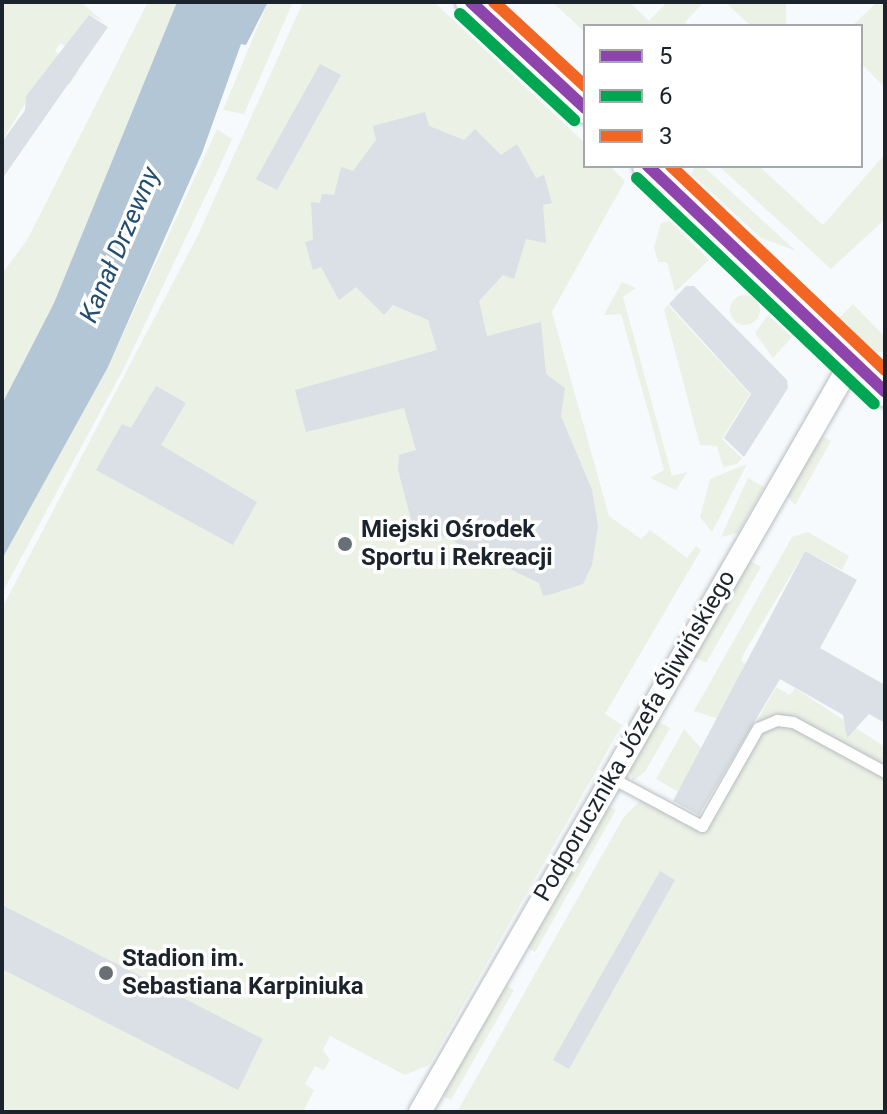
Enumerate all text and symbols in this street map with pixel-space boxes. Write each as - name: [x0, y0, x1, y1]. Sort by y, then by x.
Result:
- legend: [583, 24, 863, 168]
- text: 5: [659, 42, 673, 70]
- text: 6: [659, 82, 673, 110]
- text: 3: [659, 122, 673, 150]
- water label: Kanał Drzewny: [73, 163, 167, 327]
- place label: Miejski Ośrodek Sportu i Rekreacji: [361, 516, 553, 572]
- marker: Miejski Ośrodek Sportu i Rekreacji: [336, 535, 354, 553]
- street label: Podporucznika Józefa Śliwińskiego: [528, 565, 742, 907]
- place label: Stadion im. Sebastiana Karpiniuka: [122, 945, 364, 1001]
- marker: Stadion im. Sebastiana Karpiniuka: [97, 964, 115, 982]

